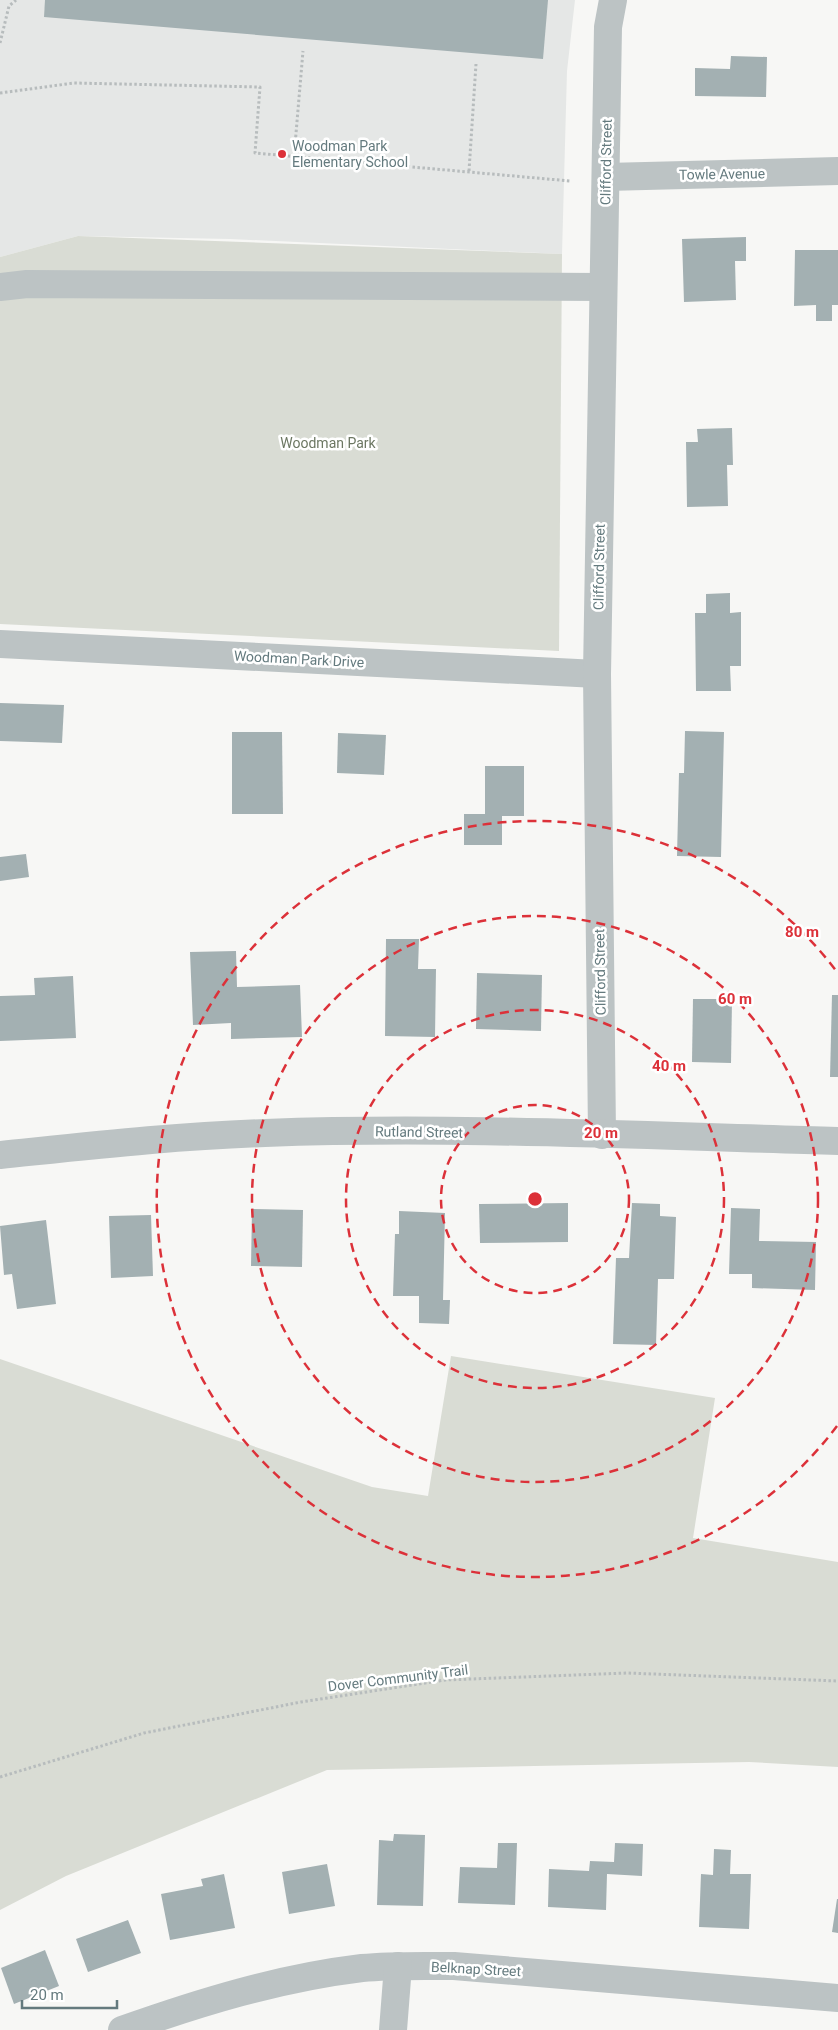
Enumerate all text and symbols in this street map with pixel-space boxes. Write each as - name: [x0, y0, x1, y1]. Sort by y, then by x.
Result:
- street label: Clifford Street: [597, 118, 615, 205]
- place label: Woodman Park Elementary School: [292, 138, 408, 170]
- marker: Woodman Park Elementary School: [276, 148, 288, 160]
- street label: Towle Avenue: [679, 165, 765, 183]
- park label: Woodman Park: [280, 435, 377, 451]
- street label: Clifford Street: [590, 523, 608, 610]
- street label: Woodman Park Drive: [234, 648, 364, 670]
- text: 80 m: [785, 923, 819, 941]
- street label: Clifford Street: [591, 928, 609, 1015]
- text: 60 m: [718, 990, 752, 1008]
- text: 40 m: [652, 1057, 686, 1075]
- street label: Rutland Street: [375, 1123, 464, 1141]
- text: 20 m: [584, 1124, 618, 1142]
- centre of rings: [526, 1190, 544, 1208]
- street label: Dover Community Trail: [327, 1661, 469, 1695]
- street label: Belknap Street: [431, 1959, 522, 1979]
- scale bar: [22, 1978, 118, 2010]
- text: 20 m: [30, 1986, 64, 2004]

